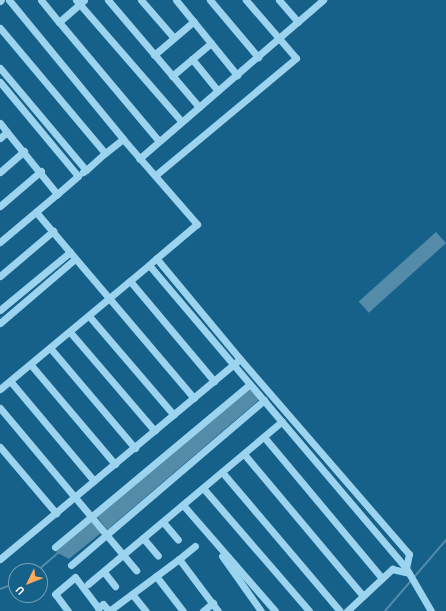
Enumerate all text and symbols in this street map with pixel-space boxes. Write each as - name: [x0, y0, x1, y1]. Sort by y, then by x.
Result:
- north arrow: [8, 563, 48, 603]
- text: U: [12, 582, 28, 599]

